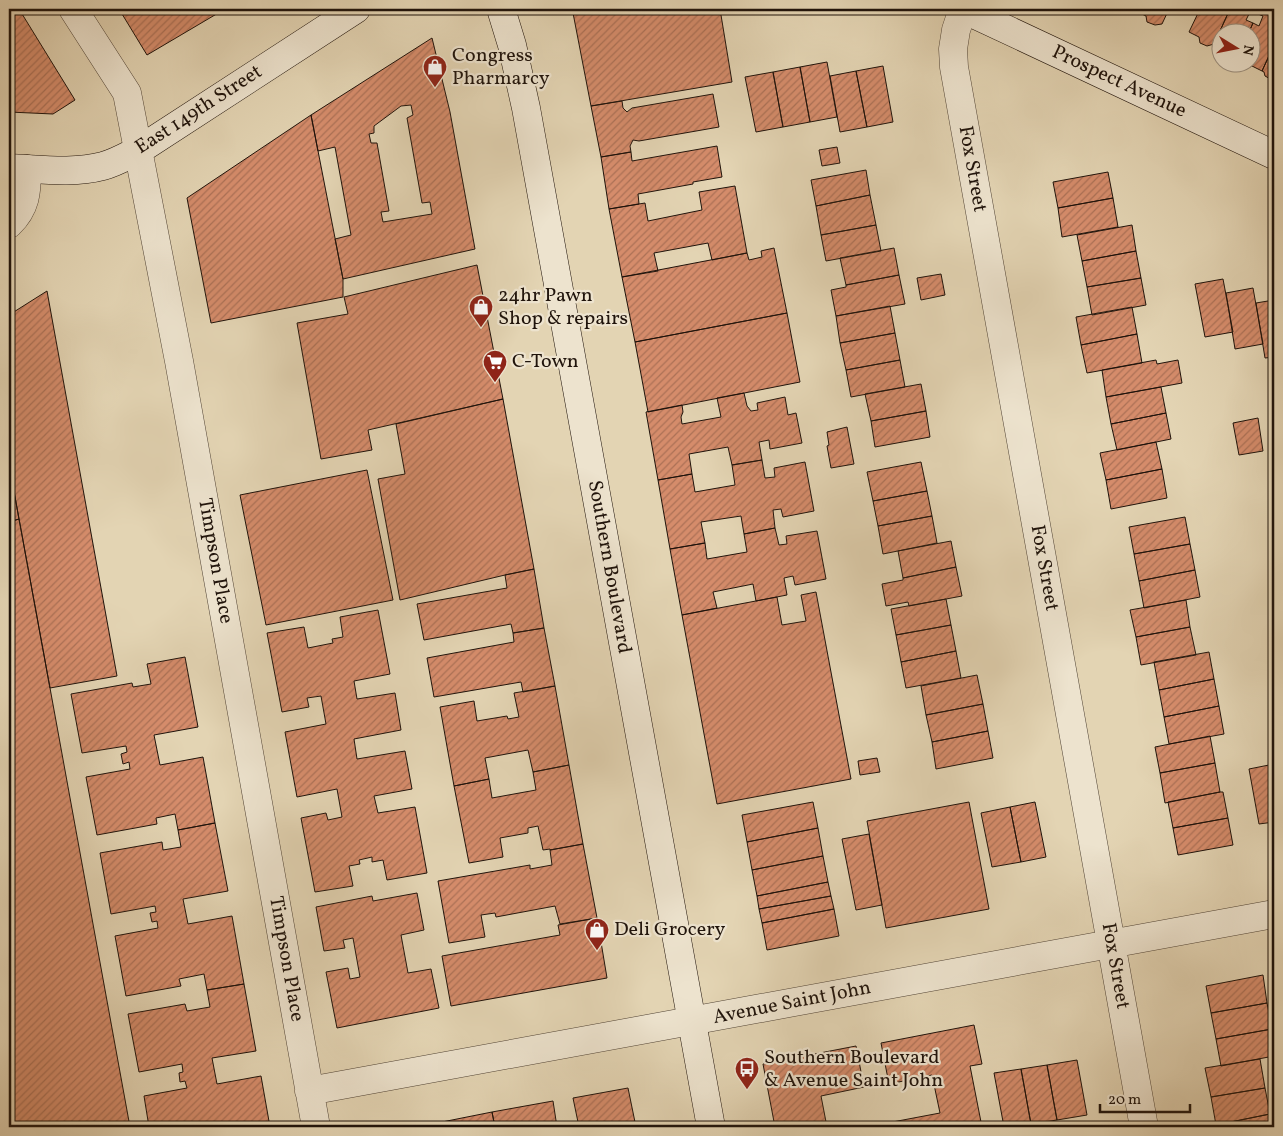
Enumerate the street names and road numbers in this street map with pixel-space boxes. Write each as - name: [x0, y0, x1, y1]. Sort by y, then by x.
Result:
- street label: Prospect Avenue: [1047, 39, 1191, 125]
- street label: East 149th Street: [130, 58, 268, 162]
- street label: Fox Street: [951, 124, 993, 214]
- street label: Southern Boulevard: [580, 478, 638, 656]
- street label: Timpson Place: [190, 496, 240, 626]
- street label: Fox Street: [1023, 523, 1065, 613]
- street label: Timpson Place: [261, 894, 311, 1024]
- street label: Fox Street: [1094, 921, 1136, 1011]
- street label: Avenue Saint John: [711, 974, 873, 1032]

